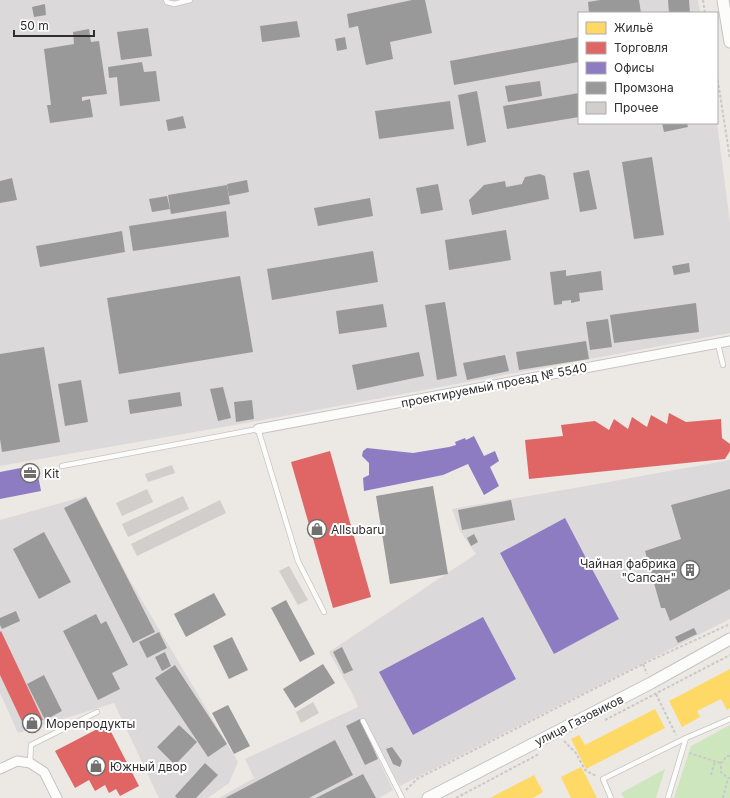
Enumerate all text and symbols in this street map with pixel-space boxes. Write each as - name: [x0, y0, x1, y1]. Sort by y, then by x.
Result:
- scale bar: [14, 12, 94, 38]
- legend: [578, 12, 718, 124]
- text: 50 m: [20, 18, 49, 33]
- text: Жильё: [614, 20, 653, 35]
- text: Торговля: [614, 40, 668, 55]
- text: Офисы: [614, 60, 654, 75]
- text: Промзона: [614, 80, 674, 95]
- text: Прочее: [614, 100, 659, 115]
- street label: проектируемый проезд № 5540: [400, 360, 588, 410]
- office icon: Kit: [19, 462, 41, 484]
- place label: Kit: [44, 466, 59, 481]
- shop icon: Allsubaru: [306, 518, 328, 540]
- place label: Allsubaru: [331, 522, 384, 537]
- place label: Чайная фабрика "Сапсан": [580, 556, 676, 585]
- building icon: Чайная фабрика "Сапсан": [679, 559, 701, 581]
- street label: улица Газовиков: [532, 691, 626, 749]
- shop icon: Морепродукты: [21, 712, 43, 734]
- place label: Морепродукты: [46, 716, 135, 731]
- shop icon: Южный двор: [85, 755, 107, 777]
- place label: Южный двор: [110, 759, 187, 774]

